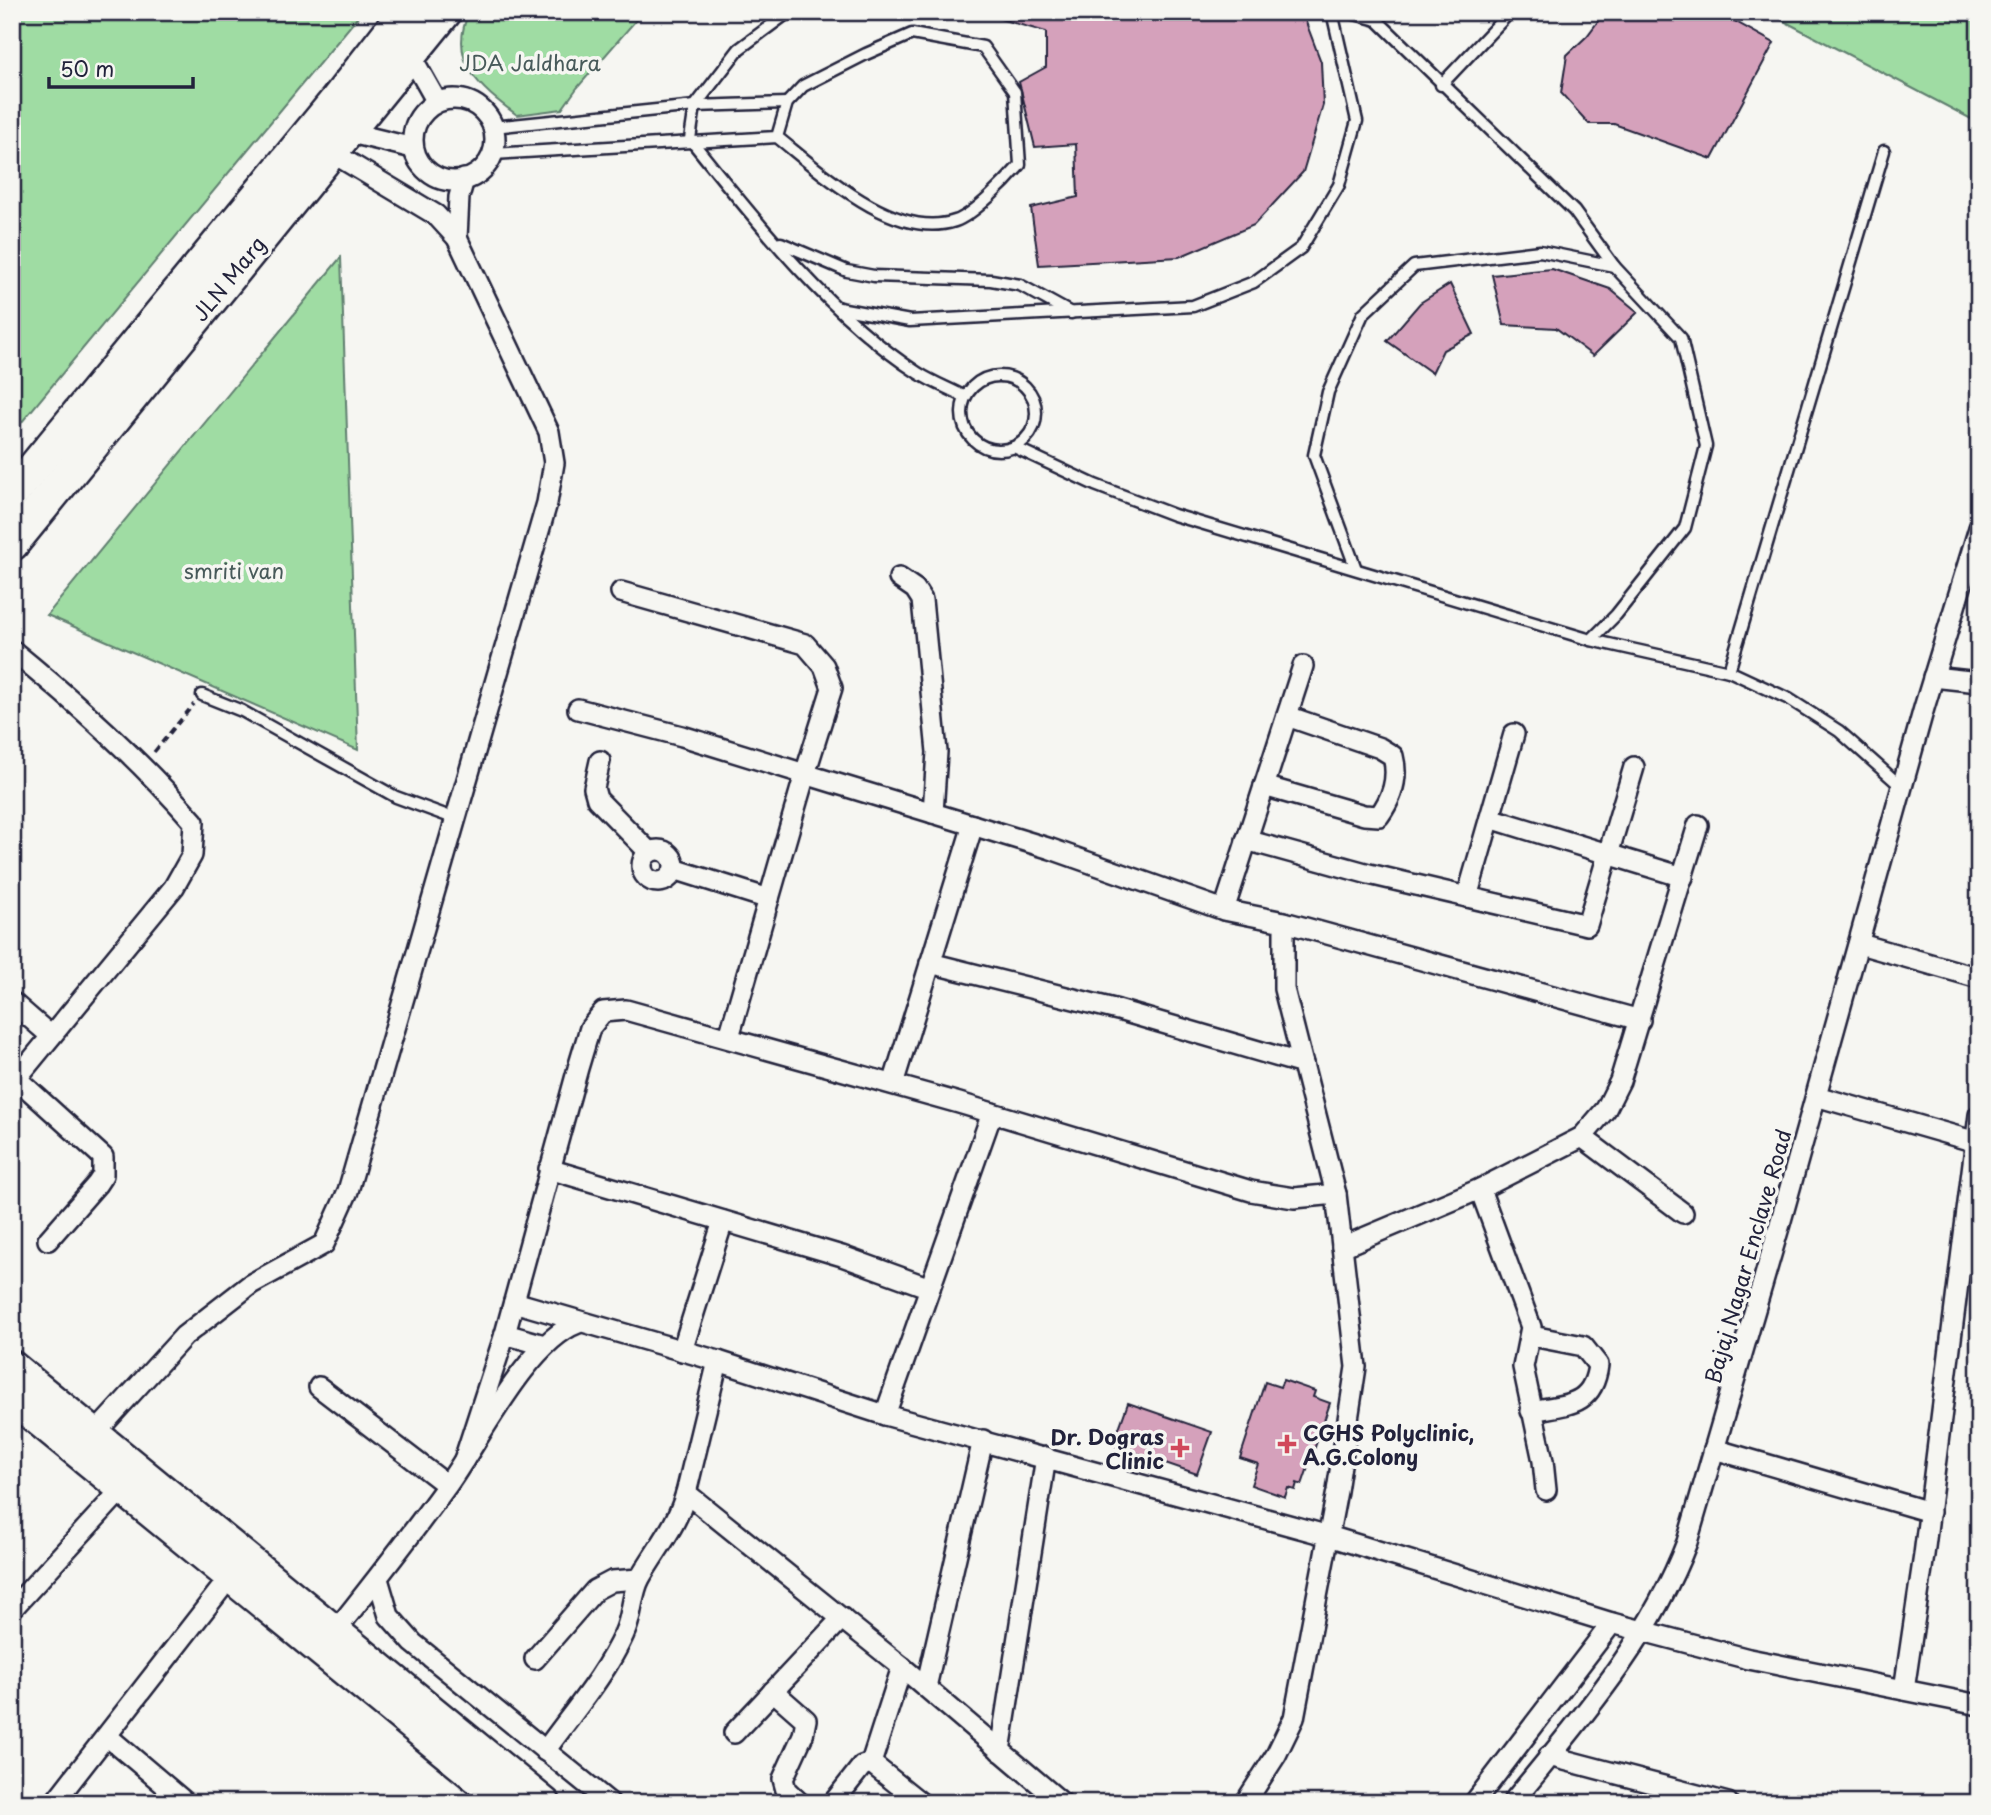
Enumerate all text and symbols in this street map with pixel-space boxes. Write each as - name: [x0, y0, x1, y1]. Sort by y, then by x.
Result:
- scale bar: [49, 46, 192, 90]
- park label: JDA Jaldhara: [459, 46, 601, 78]
- text: 50 m: [60, 52, 114, 84]
- street label: JLN Marg: [184, 229, 272, 327]
- park label: smriti van: [184, 554, 284, 586]
- street label: Bajaj Nagar Enclave Road: [1695, 1125, 1799, 1387]
- place label: CGHS Polyclinic, A.G.Colony: [1303, 1416, 1474, 1472]
- place label: Dr. Dogras Clinic: [1050, 1420, 1164, 1476]
- marker: CGHS Polyclinic, A.G.Colony: [1277, 1434, 1297, 1454]
- marker: Dr. Dogras Clinic: [1170, 1438, 1190, 1458]

